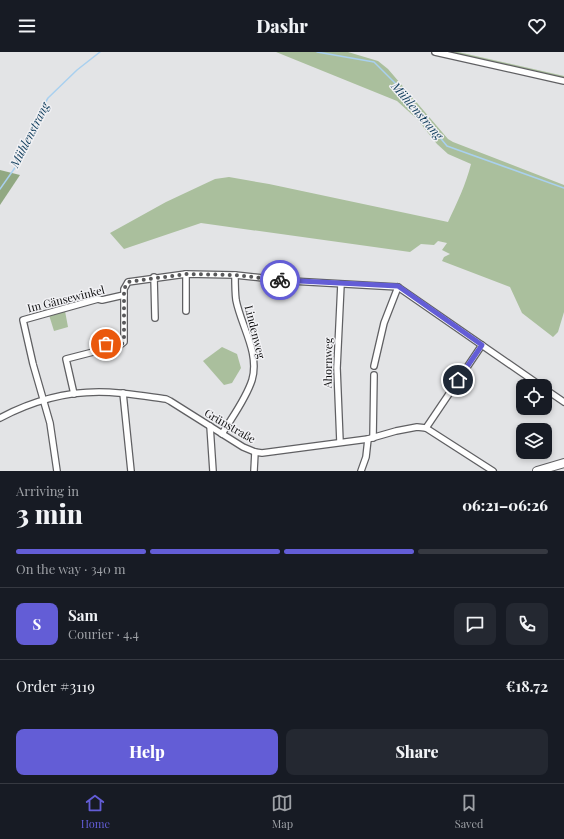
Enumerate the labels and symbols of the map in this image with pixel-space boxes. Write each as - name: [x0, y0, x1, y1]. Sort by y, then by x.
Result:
- water label: Mühlenstrang: [388, 78, 448, 144]
- water label: Mühlenstrang: [5, 98, 53, 171]
- courier: [260, 260, 300, 300]
- street label: Im Gänsewinkel: [26, 282, 106, 315]
- street label: Lindenweg: [242, 304, 269, 360]
- pin: [89, 327, 123, 361]
- street label: Ahornweg: [320, 337, 335, 389]
- pin: [441, 363, 475, 397]
- street label: Grünstraße: [202, 405, 259, 446]

